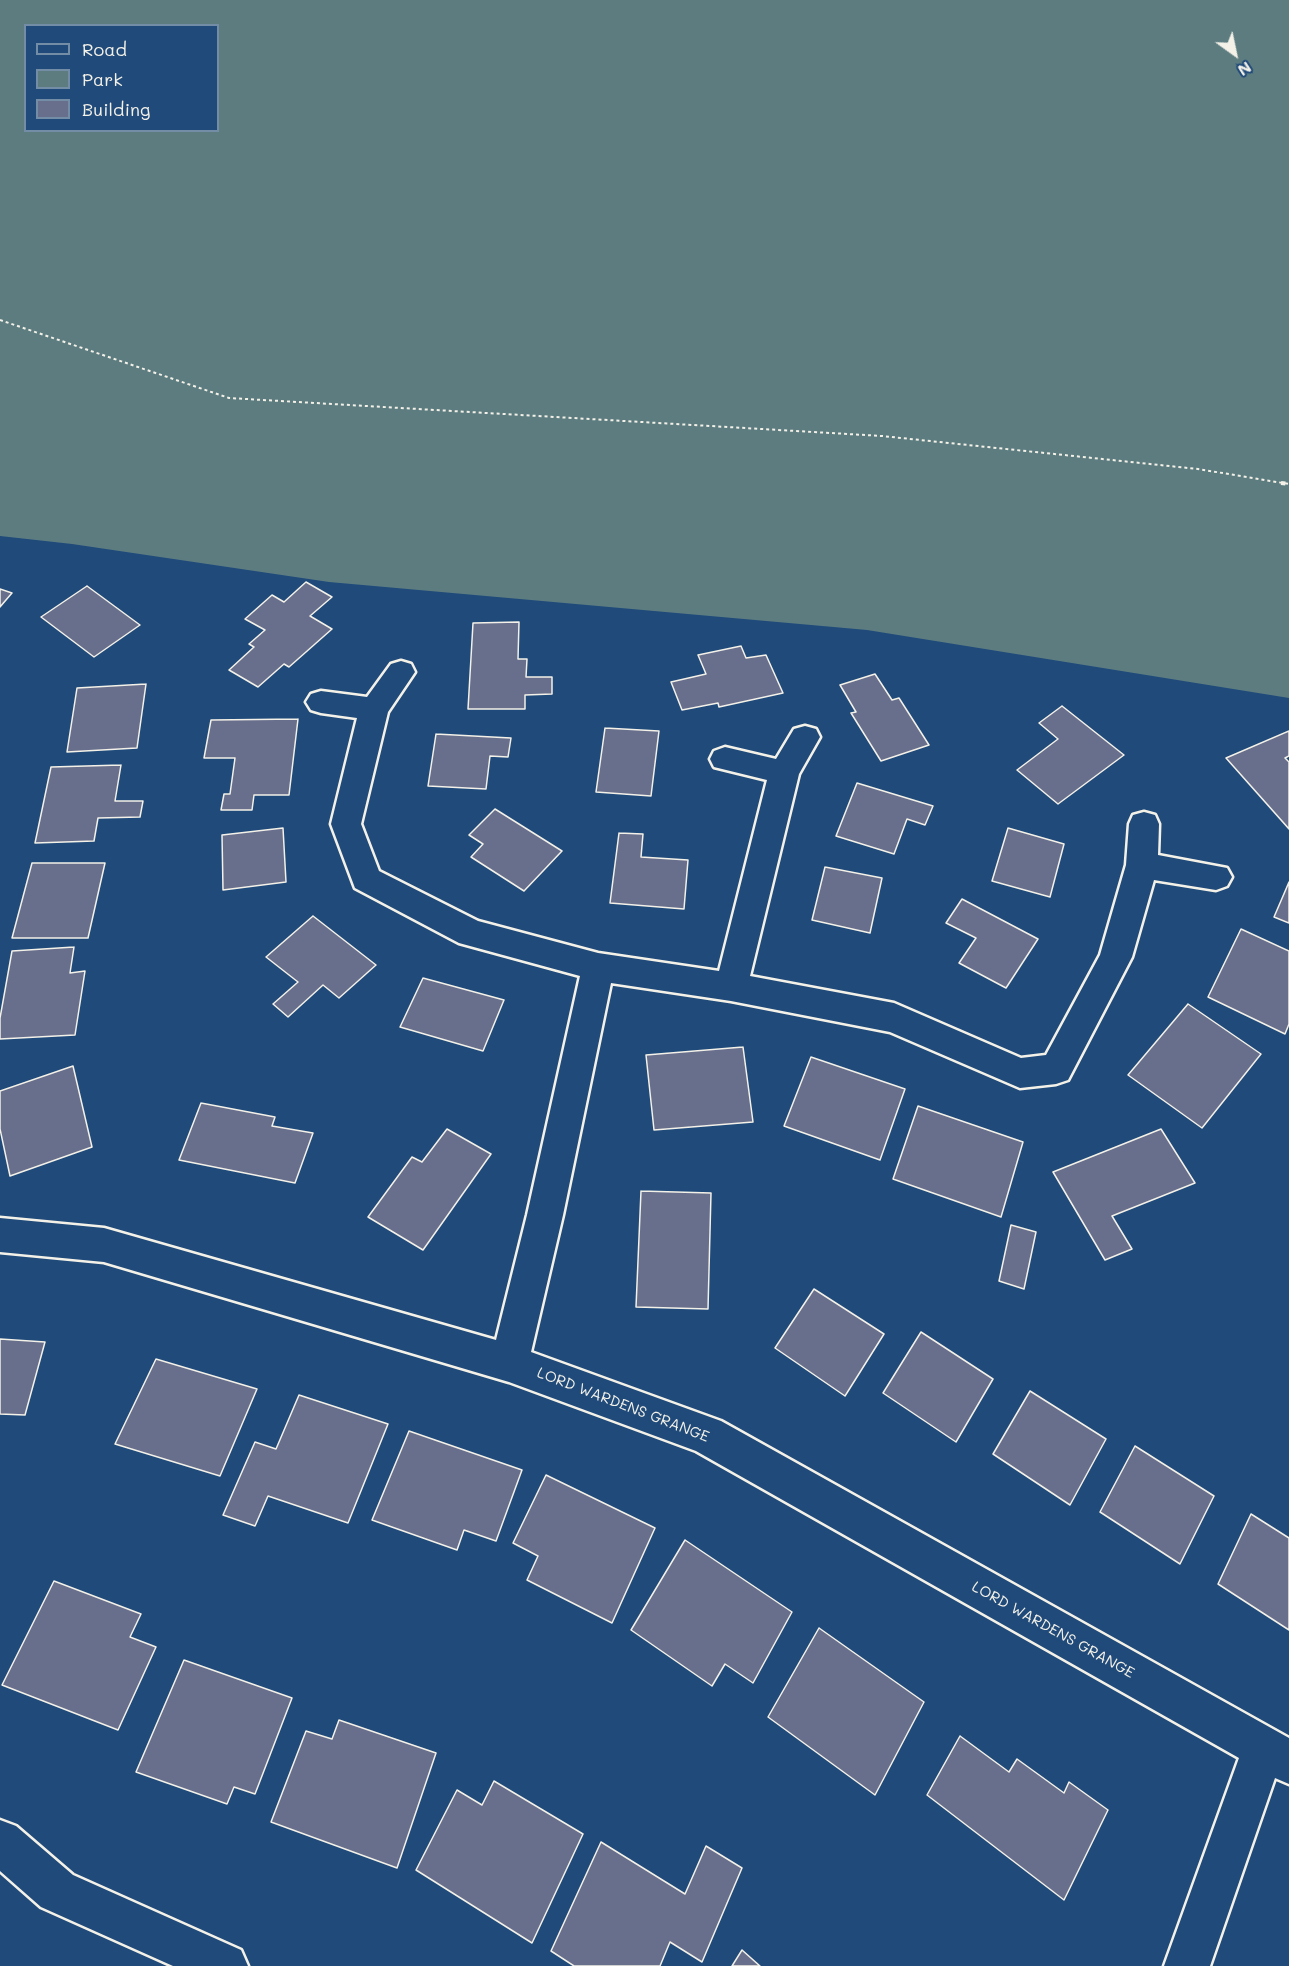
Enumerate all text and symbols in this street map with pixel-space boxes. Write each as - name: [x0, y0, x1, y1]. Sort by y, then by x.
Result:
- legend: [24, 24, 219, 132]
- north arrow: [1205, 24, 1265, 84]
- text: Road: [82, 37, 127, 61]
- text: N: [1234, 57, 1256, 82]
- text: Park: [82, 67, 123, 91]
- text: Building: [82, 97, 150, 121]
- street label: LORD WARDENS GRANGE: [534, 1364, 712, 1446]
- street label: LORD WARDENS GRANGE: [969, 1578, 1137, 1682]

